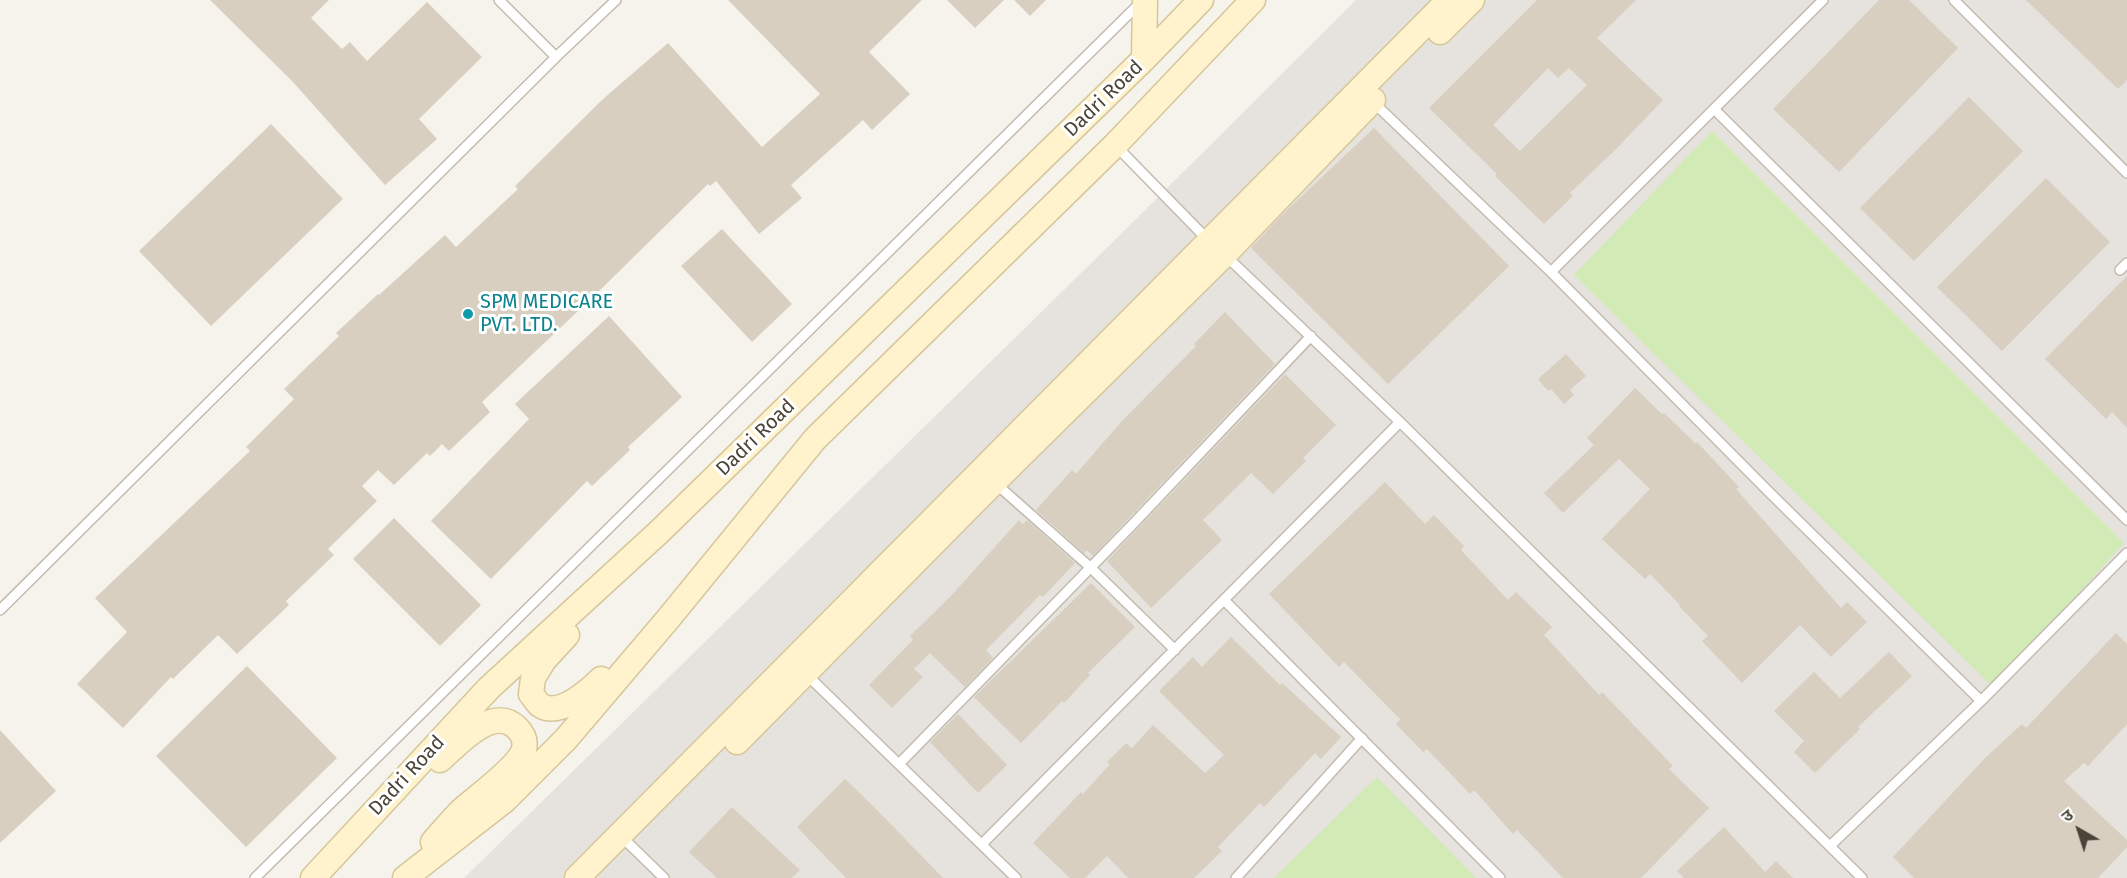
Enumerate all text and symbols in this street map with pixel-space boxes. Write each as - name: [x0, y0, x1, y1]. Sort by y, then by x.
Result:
- street label: Dadri Road: [1060, 56, 1148, 142]
- place label: SPM MEDICARE PVT. LTD.: [480, 290, 613, 337]
- marker: SPM MEDICARE PVT. LTD.: [461, 307, 475, 321]
- street label: Dadri Road: [712, 395, 800, 481]
- street label: Dadri Road: [364, 731, 450, 821]
- north arrow: [2049, 800, 2109, 860]
- text: उ: [2058, 805, 2077, 826]

